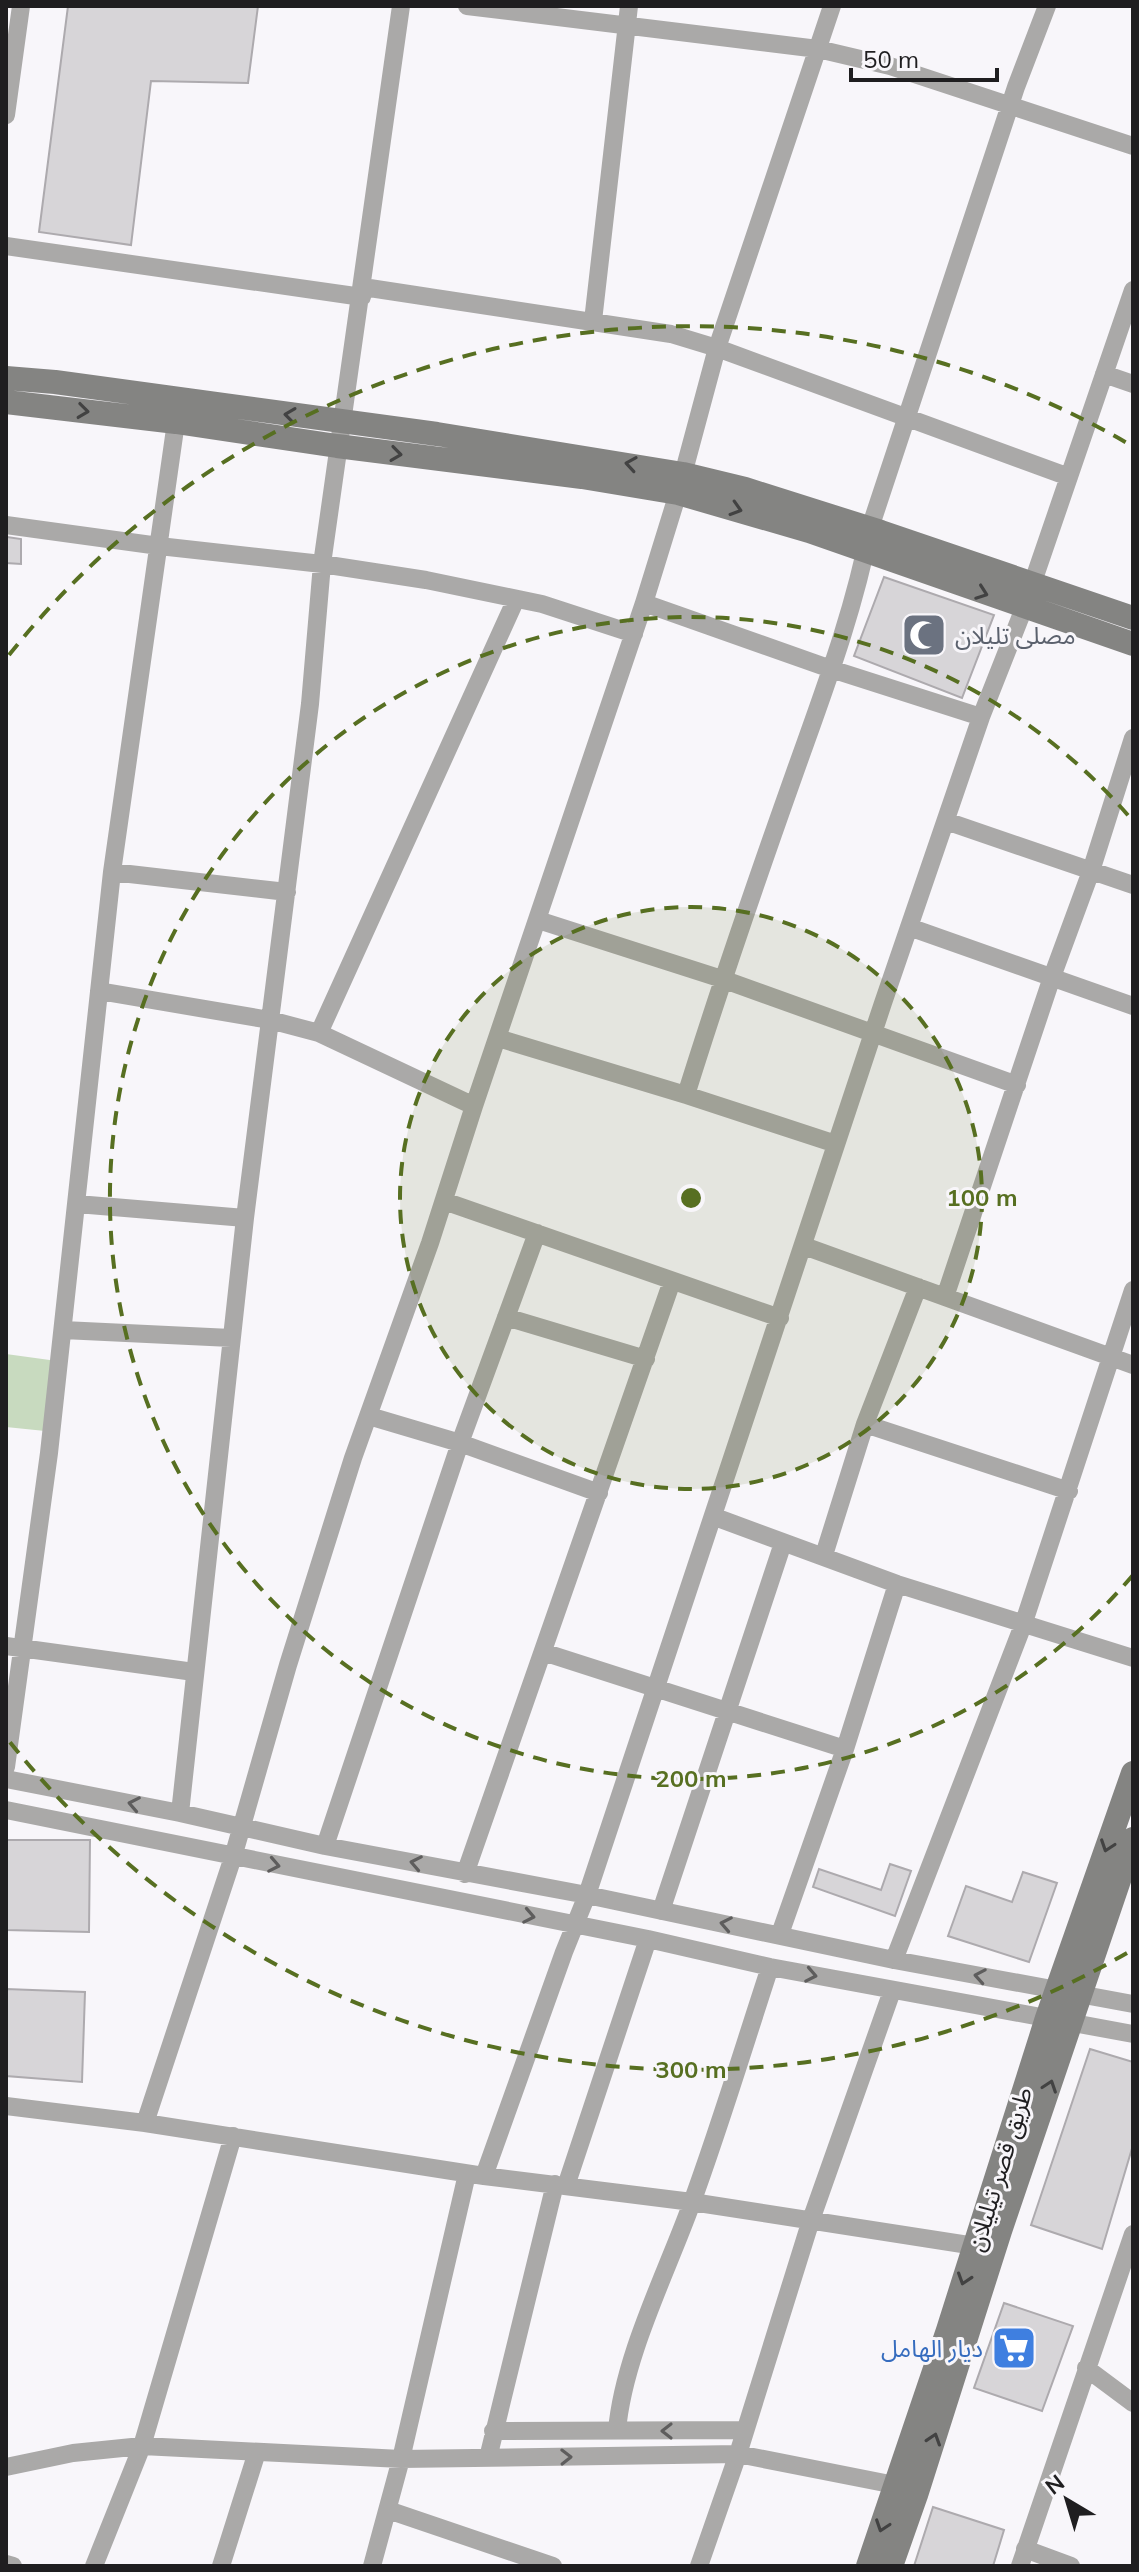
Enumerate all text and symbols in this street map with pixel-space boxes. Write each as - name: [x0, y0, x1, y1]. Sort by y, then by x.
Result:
- scale bar: [851, 32, 997, 82]
- text: 50 m: [863, 44, 919, 74]
- one-way arrow: [77, 403, 90, 420]
- one-way arrow: [284, 407, 297, 424]
- one-way arrow: [390, 445, 403, 462]
- one-way arrow: [624, 456, 638, 473]
- one-way arrow: [728, 500, 742, 516]
- one-way arrow: [974, 583, 988, 599]
- mosque icon: مصلى تليلان: [900, 611, 948, 659]
- place label: مصلى تليلان: [955, 620, 1076, 650]
- text: 100 m: [946, 1182, 1018, 1212]
- centre of rings: [677, 1184, 705, 1212]
- text: 200 m: [655, 1763, 727, 1793]
- one-way arrow: [127, 1796, 141, 1813]
- one-way arrow: [1101, 1839, 1117, 1853]
- one-way arrow: [268, 1856, 281, 1873]
- one-way arrow: [409, 1856, 422, 1873]
- one-way arrow: [522, 1907, 536, 1924]
- one-way arrow: [719, 1916, 733, 1933]
- one-way arrow: [804, 1966, 817, 1983]
- one-way arrow: [974, 1968, 987, 1985]
- text: 300 m: [655, 2054, 727, 2084]
- one-way arrow: [1040, 2079, 1056, 2093]
- street label: طريق قصر تيليلان: [960, 2083, 1039, 2255]
- one-way arrow: [957, 2272, 973, 2286]
- supermarket icon: ديار الهامل: [990, 2324, 1038, 2372]
- place label: ديار الهامل: [881, 2333, 983, 2363]
- one-way arrow: [660, 2422, 673, 2440]
- one-way arrow: [925, 2433, 941, 2447]
- one-way arrow: [560, 2448, 573, 2466]
- north arrow: [1027, 2460, 1107, 2540]
- text: N: [1040, 2468, 1070, 2500]
- one-way arrow: [875, 2518, 891, 2532]

